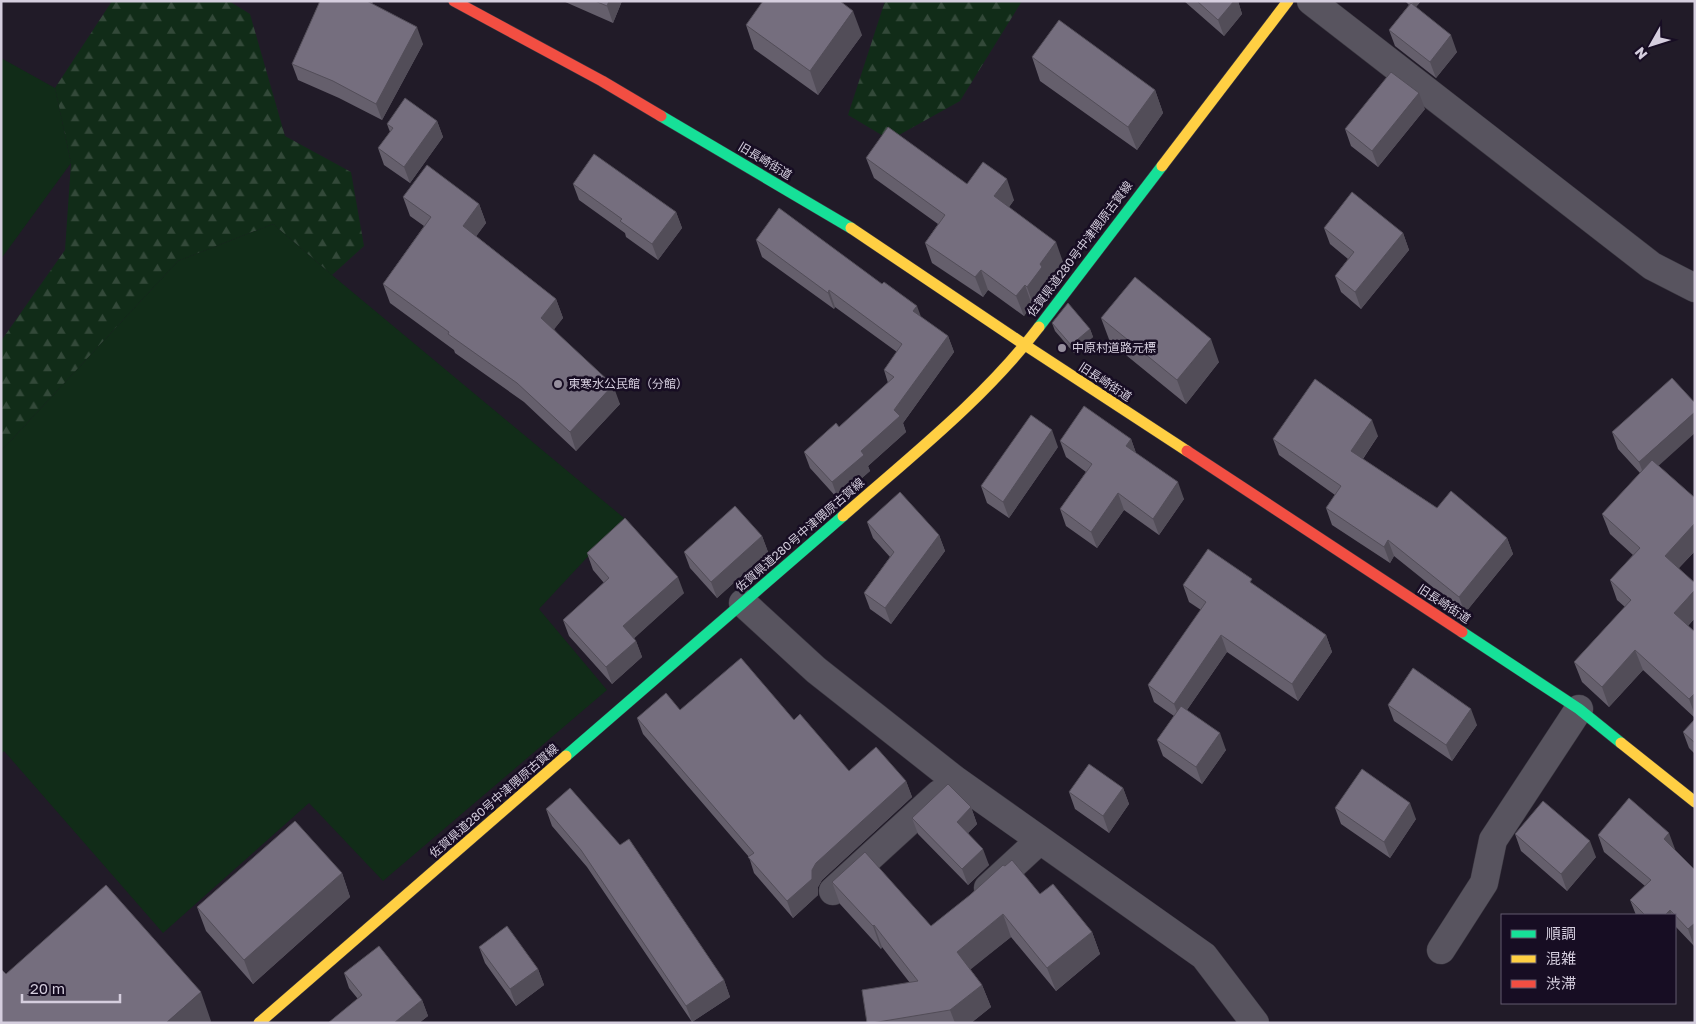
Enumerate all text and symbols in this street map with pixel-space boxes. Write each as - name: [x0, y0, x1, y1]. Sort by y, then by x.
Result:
- north arrow: [1626, 20, 1676, 70]
- text: N: [1631, 44, 1650, 63]
- street label: 旧長崎街道: [736, 139, 795, 182]
- street label: 佐賀県道280号中津隈原古賀線: [1024, 178, 1135, 319]
- place label: 中原村道路元標: [1072, 340, 1156, 355]
- marker: 中原村道路元標: [1056, 342, 1068, 354]
- street label: 旧長崎街道: [1076, 359, 1135, 404]
- place label: 東寒水公民館（分館）: [568, 376, 688, 391]
- marker: 東寒水公民館（分館）: [552, 378, 564, 390]
- street label: 佐賀県道280号中津隈原古賀線: [732, 475, 867, 595]
- street label: 旧長崎街道: [1415, 581, 1474, 626]
- street label: 佐賀県道280号中津隈原古賀線: [426, 741, 561, 861]
- legend: [1501, 914, 1676, 1004]
- text: 順調: [1546, 924, 1576, 942]
- text: 混雑: [1546, 949, 1576, 967]
- scale bar: [22, 972, 120, 1004]
- text: 渋滞: [1546, 974, 1576, 992]
- text: 20 m: [30, 979, 65, 997]

